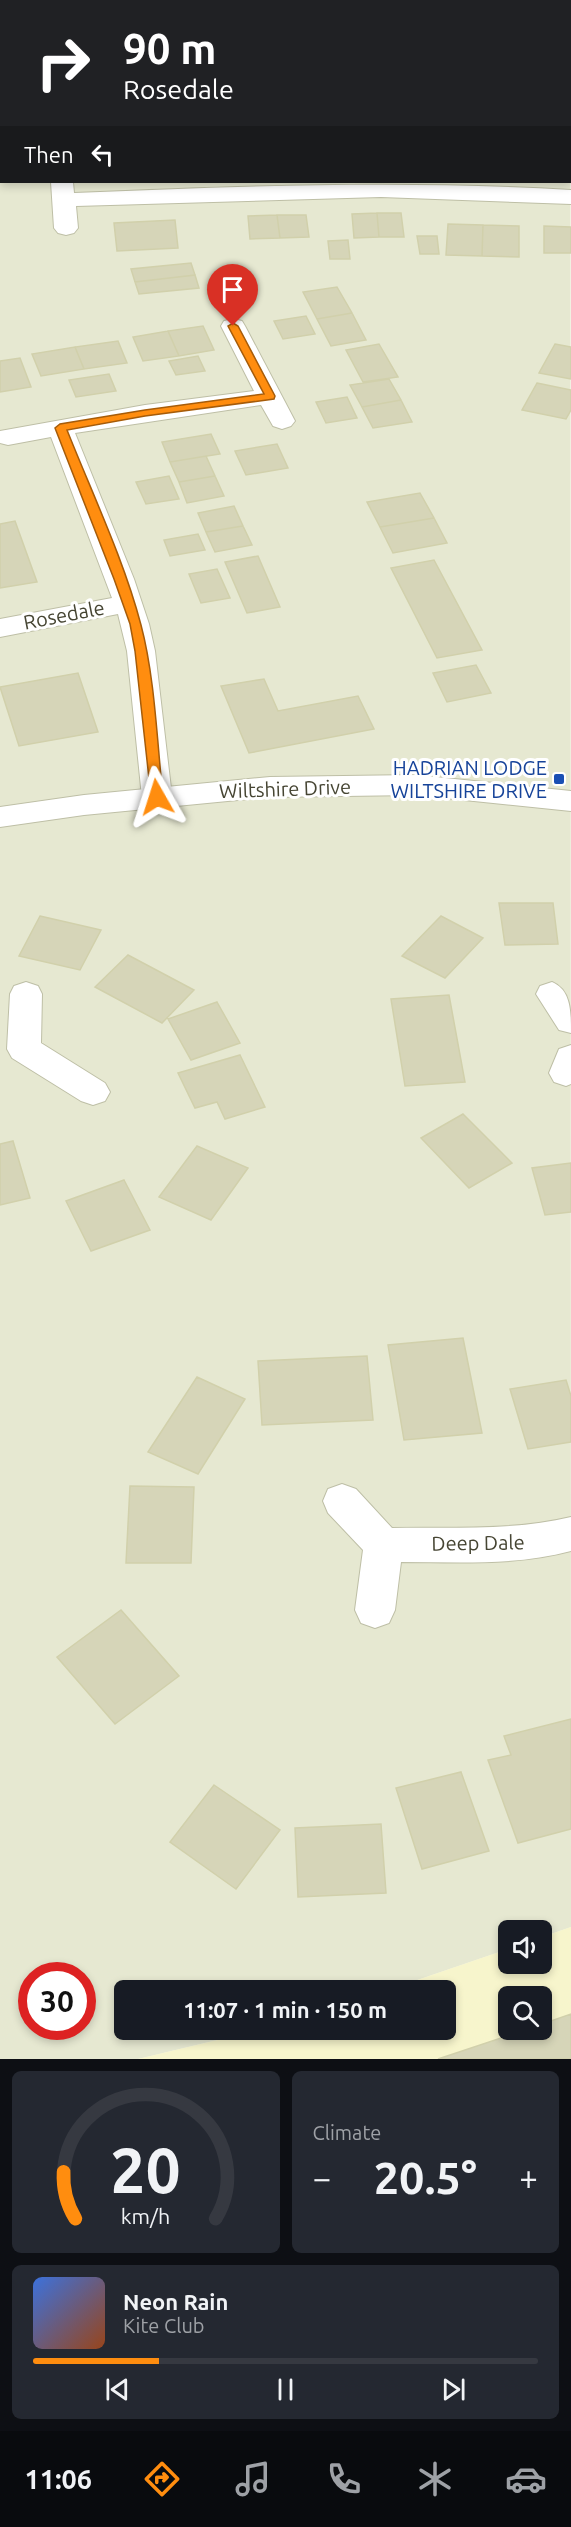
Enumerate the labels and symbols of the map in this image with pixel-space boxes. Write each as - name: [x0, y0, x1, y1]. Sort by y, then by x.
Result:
- pin: [207, 264, 258, 326]
- street label: Rosedale: [21, 595, 106, 634]
- place label: HADRIAN LODGE WILTSHIRE DRIVE: [391, 756, 547, 802]
- position arrow: [125, 765, 189, 829]
- marker: HADRIAN LODGE WILTSHIRE DRIVE: [552, 772, 566, 786]
- street label: Wiltshire Drive: [218, 775, 351, 802]
- street label: Deep Dale: [431, 1530, 525, 1555]
- speed limit sign: 30: [18, 1962, 96, 2040]

